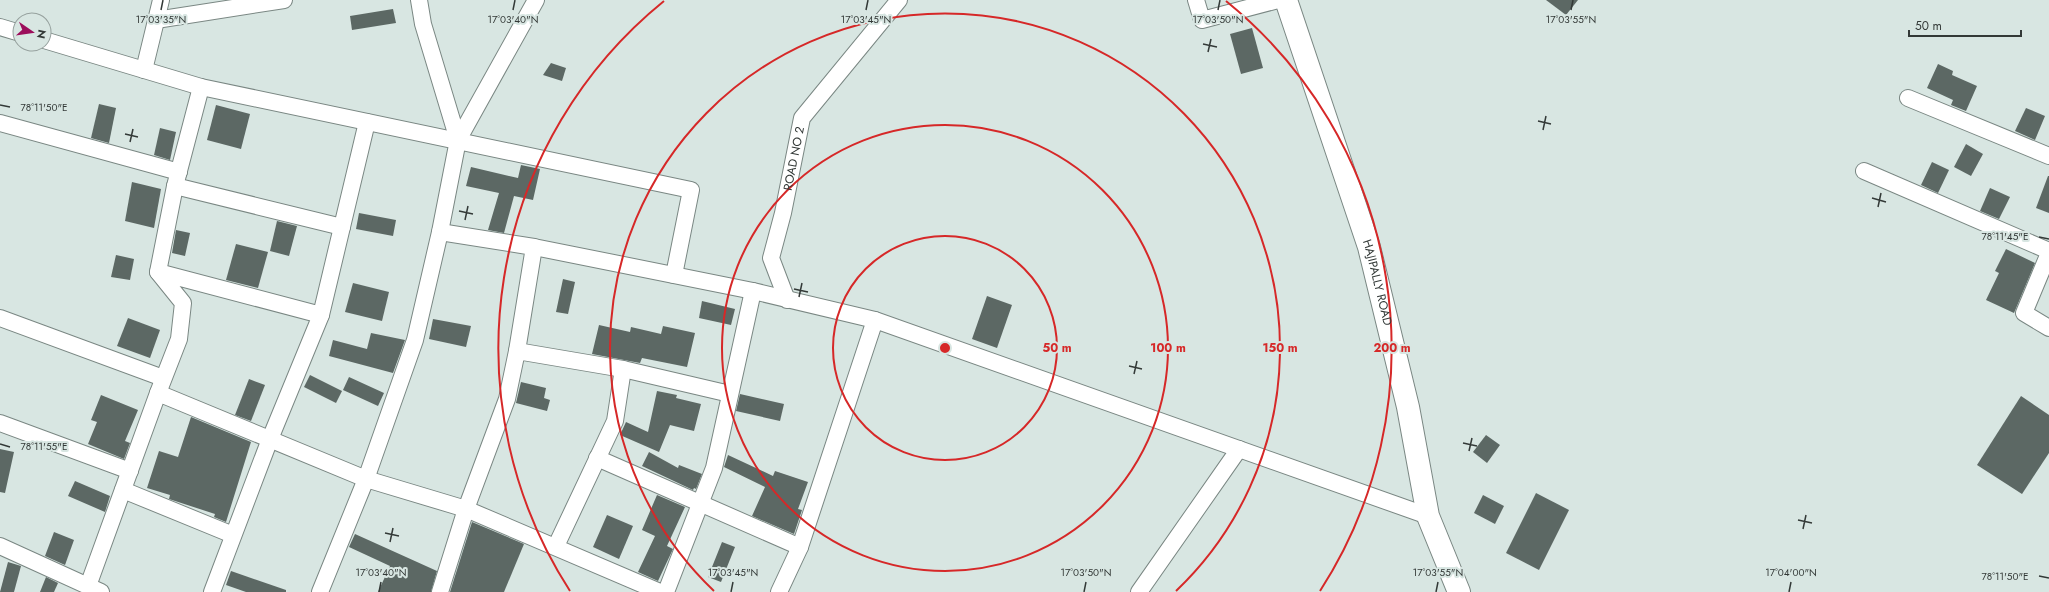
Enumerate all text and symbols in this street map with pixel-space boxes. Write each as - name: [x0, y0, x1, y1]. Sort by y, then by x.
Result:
- north arrow: [12, 12, 52, 52]
- text: 17°03'35"N: [136, 12, 186, 27]
- text: 17°03'40"N: [487, 12, 539, 27]
- text: 17°03'45"N: [841, 12, 891, 27]
- text: 17°03'50"N: [1193, 12, 1243, 27]
- text: 17°03'55"N: [1546, 12, 1596, 27]
- scale bar: [1909, 12, 2021, 38]
- text: 50 m: [1915, 17, 1942, 35]
- text: N: [33, 28, 51, 40]
- text: 78°11'50"E: [20, 100, 68, 115]
- street label: ROAD NO 2: [779, 125, 809, 192]
- text: 78°11'45"E: [1982, 229, 2028, 244]
- street label: HAJIPALLY ROAD: [1358, 237, 1397, 327]
- text: 50 m: [1042, 339, 1072, 357]
- text: 100 m: [1150, 339, 1186, 357]
- text: 150 m: [1262, 339, 1298, 357]
- text: 200 m: [1373, 339, 1411, 357]
- centre of rings: [938, 341, 952, 355]
- text: 78°11'55"E: [21, 439, 67, 454]
- text: 17°03'40"N: [355, 565, 407, 580]
- text: 17°03'45"N: [708, 565, 758, 580]
- text: 17°03'50"N: [1061, 565, 1111, 580]
- text: 17°03'55"N: [1413, 565, 1463, 580]
- text: 17°04'00"N: [1765, 565, 1817, 580]
- text: 78°11'50"E: [1981, 569, 2029, 584]

